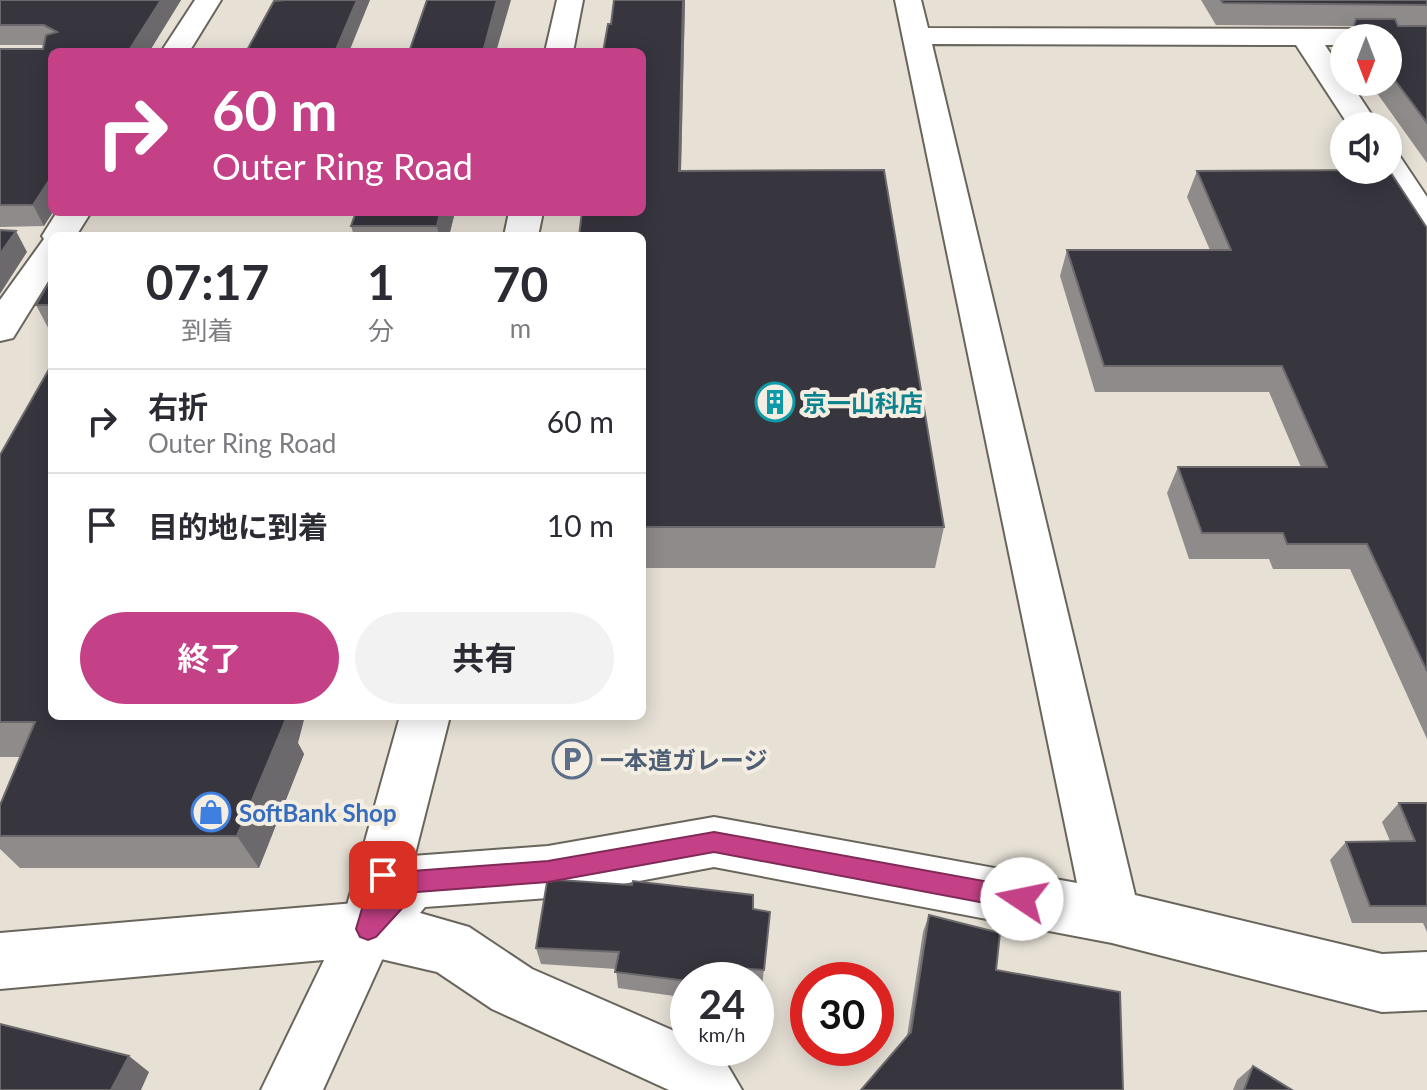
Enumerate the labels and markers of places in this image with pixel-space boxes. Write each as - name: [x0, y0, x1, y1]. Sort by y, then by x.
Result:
- building icon: 京一山科店: [754, 381, 796, 423]
- place label: 京一山科店: [803, 388, 923, 417]
- parking icon: 一本道ガレージ: [551, 738, 593, 780]
- place label: 一本道ガレージ: [600, 745, 768, 774]
- shop icon: SoftBank Shop: [190, 791, 232, 833]
- place label: SoftBank Shop: [239, 798, 397, 827]
- pin: [349, 841, 417, 909]

